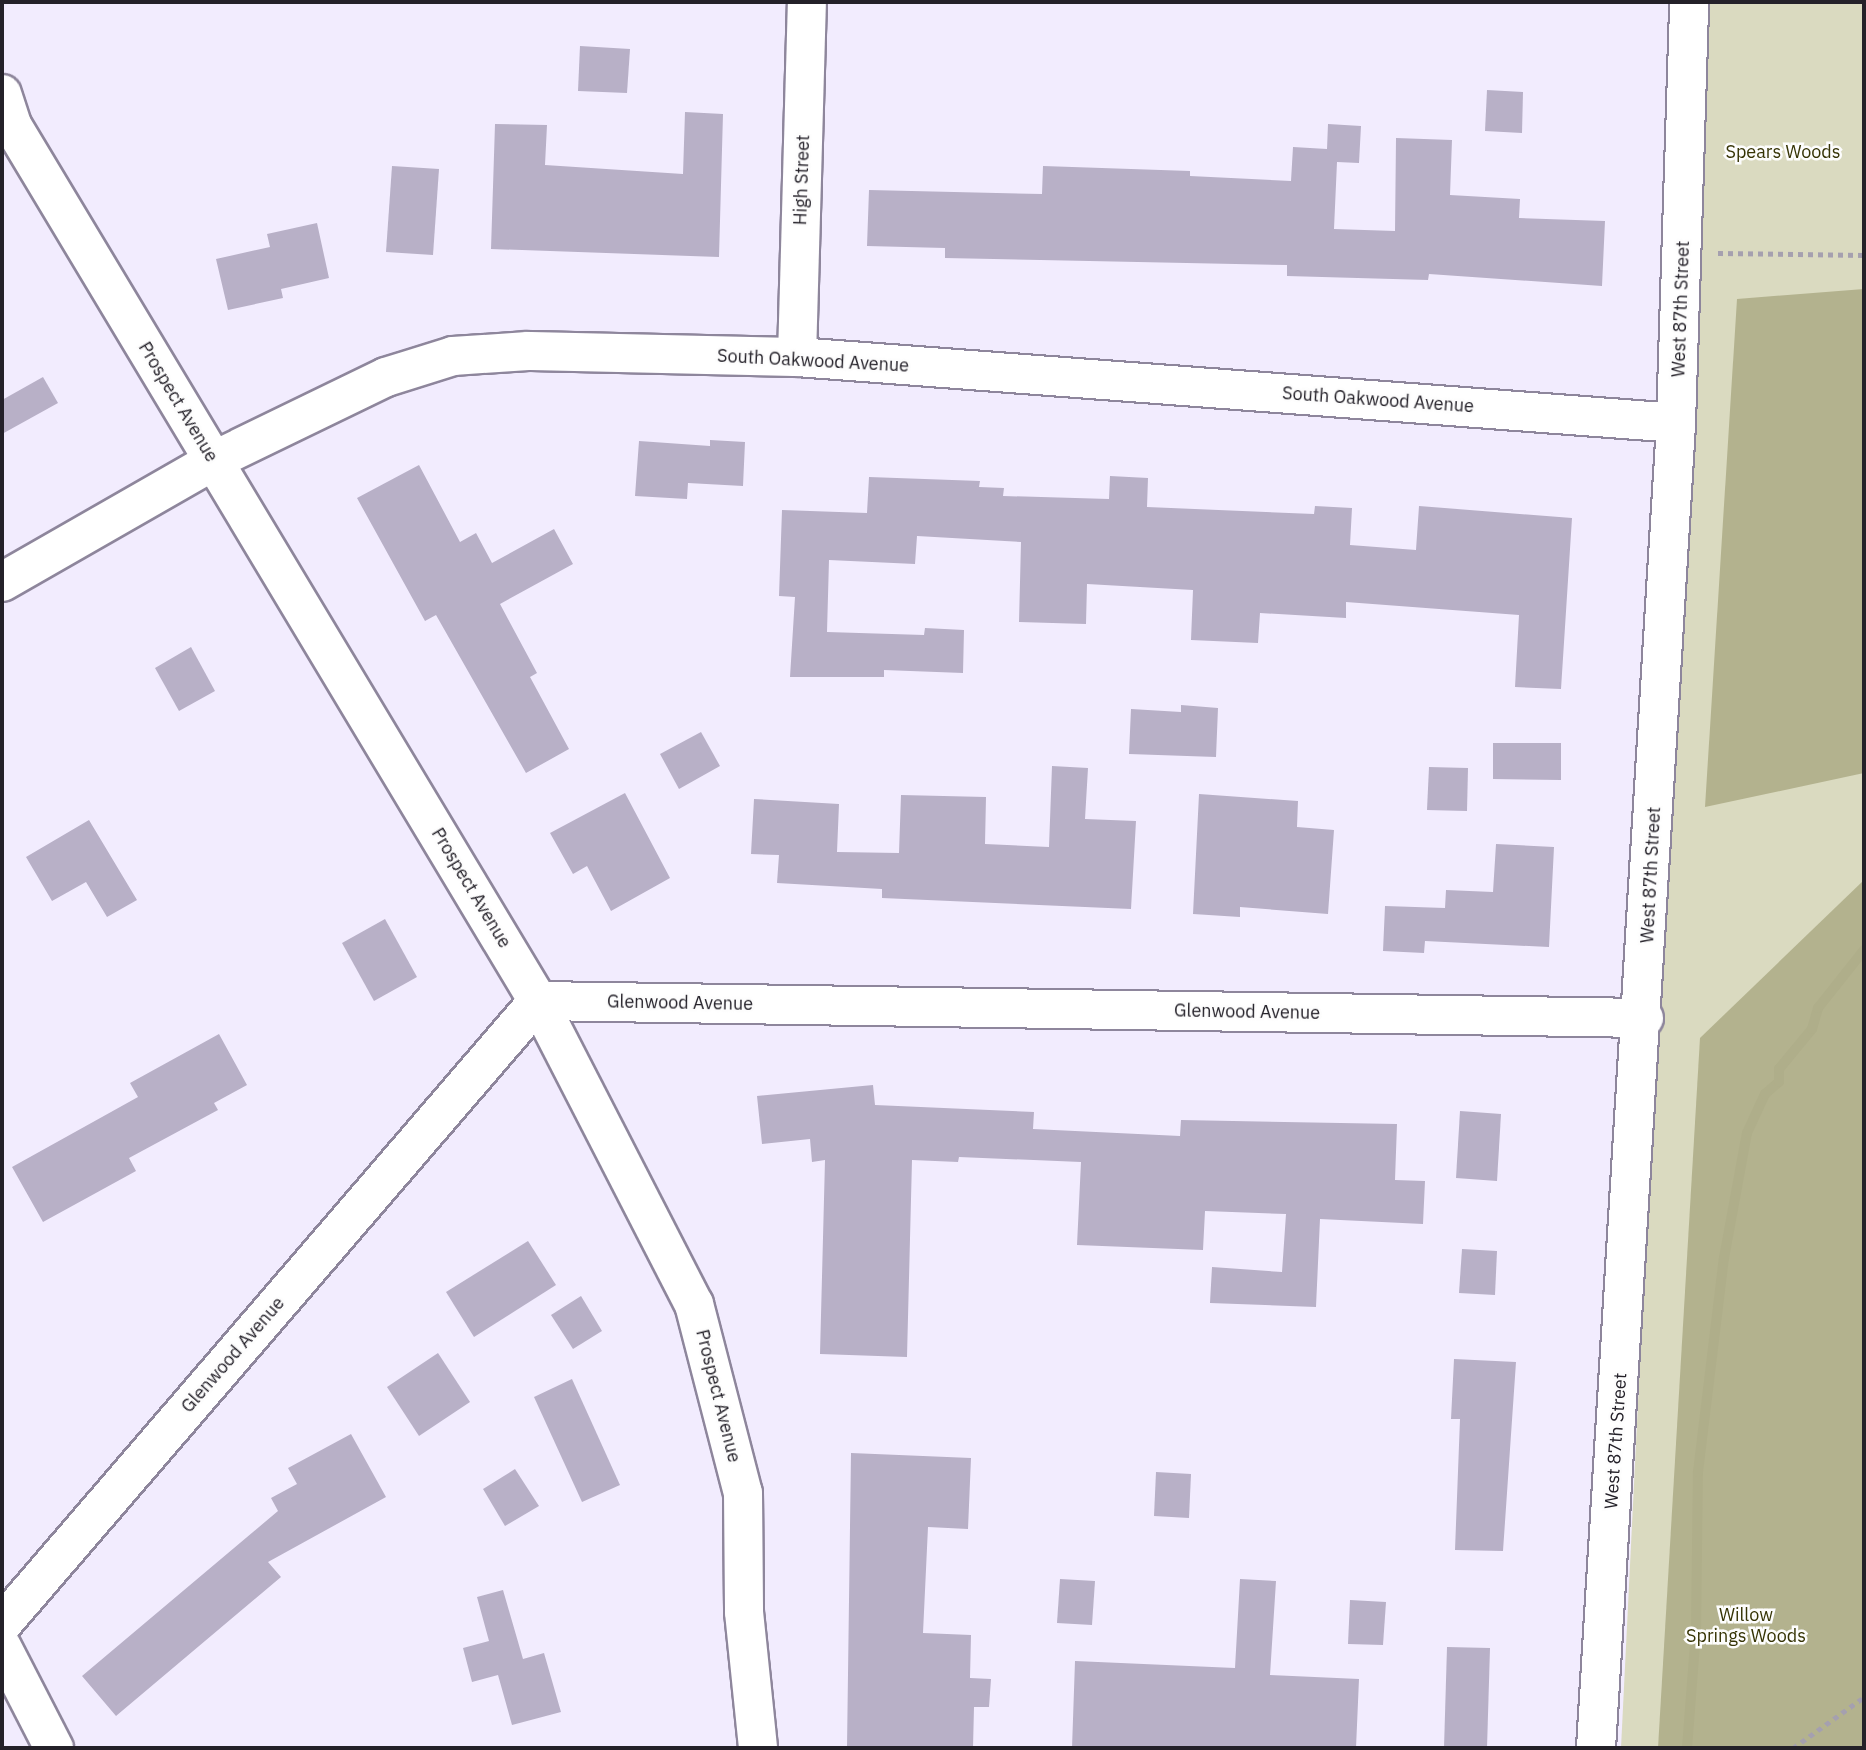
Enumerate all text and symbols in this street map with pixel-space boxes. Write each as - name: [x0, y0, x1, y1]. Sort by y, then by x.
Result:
- street label: High Street: [790, 134, 814, 226]
- park label: Spears Woods: [1725, 141, 1841, 163]
- street label: West 87th Street: [1668, 240, 1694, 378]
- street label: Prospect Avenue: [134, 338, 222, 466]
- street label: South Oakwood Avenue: [717, 345, 909, 377]
- street label: South Oakwood Avenue: [1281, 383, 1475, 417]
- street label: West 87th Street: [1637, 806, 1665, 944]
- street label: Prospect Avenue: [427, 824, 515, 952]
- street label: Glenwood Avenue: [607, 991, 753, 1015]
- street label: Glenwood Avenue: [1174, 1000, 1320, 1024]
- street label: Glenwood Avenue: [177, 1293, 289, 1417]
- street label: Prospect Avenue: [691, 1327, 745, 1465]
- street label: West 87th Street: [1600, 1372, 1632, 1510]
- park label: Willow Springs Woods: [1686, 1605, 1806, 1648]

